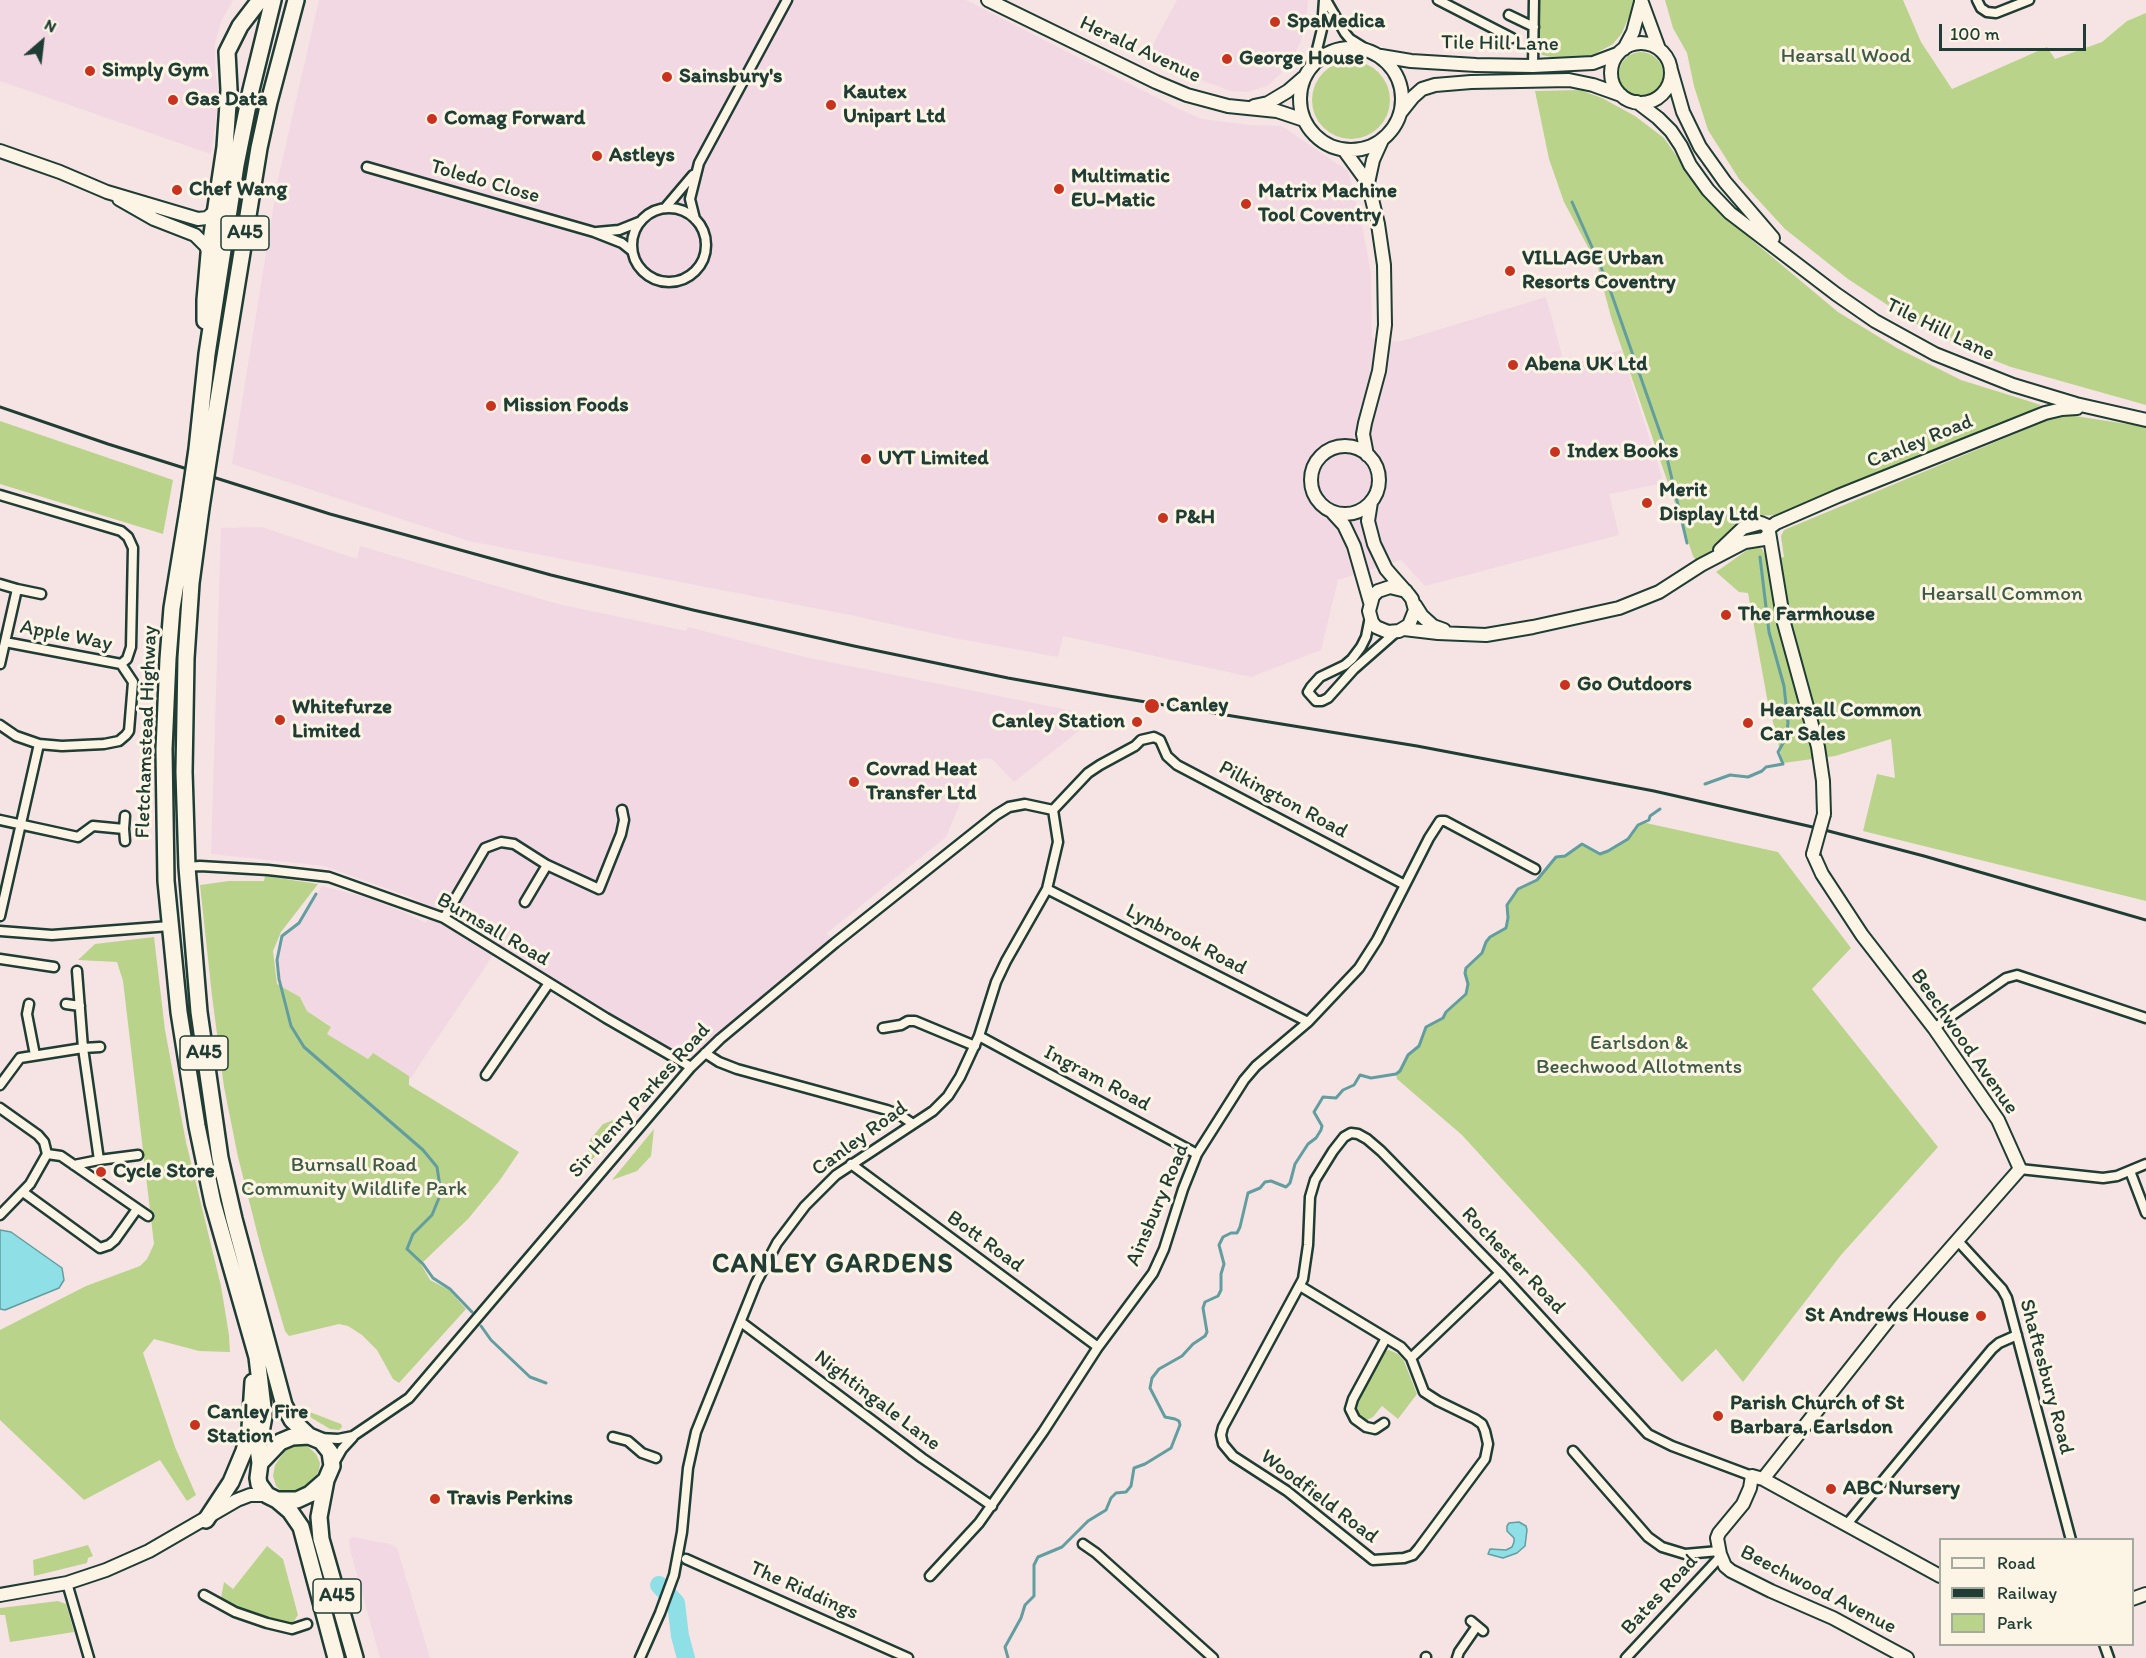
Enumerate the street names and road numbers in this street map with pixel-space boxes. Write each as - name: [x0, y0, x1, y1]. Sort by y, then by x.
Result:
- street label: Herald Avenue: [1075, 11, 1205, 89]
- street label: Tile Hill Lane: [1441, 30, 1559, 58]
- street label: Toledo Close: [427, 154, 543, 210]
- road number: A45: [221, 216, 269, 250]
- street label: Tile Hill Lane: [1882, 293, 1998, 367]
- street label: Canley Road: [1863, 409, 1977, 475]
- street label: Apple Way: [18, 615, 114, 657]
- street label: Fletchamstead Highway: [131, 625, 163, 839]
- street label: Pilkington Road: [1214, 755, 1352, 845]
- street label: Burnsall Road: [432, 888, 554, 972]
- street label: Lynbrook Road: [1121, 899, 1251, 981]
- street label: Beechwood Avenue: [1904, 964, 2024, 1120]
- street label: Sir Henry Parkes Road: [564, 1018, 716, 1184]
- road number: A45: [180, 1036, 228, 1070]
- street label: Ingram Road: [1039, 1040, 1155, 1118]
- street label: Canley Road: [807, 1096, 913, 1182]
- street label: Ainsbury Road: [1121, 1140, 1195, 1270]
- street label: Rochester Road: [1456, 1202, 1570, 1320]
- street label: Bott Road: [942, 1206, 1028, 1278]
- street label: Shaftesbury Road: [2013, 1297, 2079, 1457]
- street label: Nightingale Lane: [809, 1345, 945, 1457]
- street label: Woodfield Road: [1255, 1444, 1383, 1550]
- street label: Beechwood Avenue: [1736, 1540, 1900, 1640]
- street label: Bates Road: [1616, 1549, 1704, 1641]
- street label: The Riddings: [746, 1556, 862, 1626]
- road number: A45: [313, 1579, 361, 1613]

